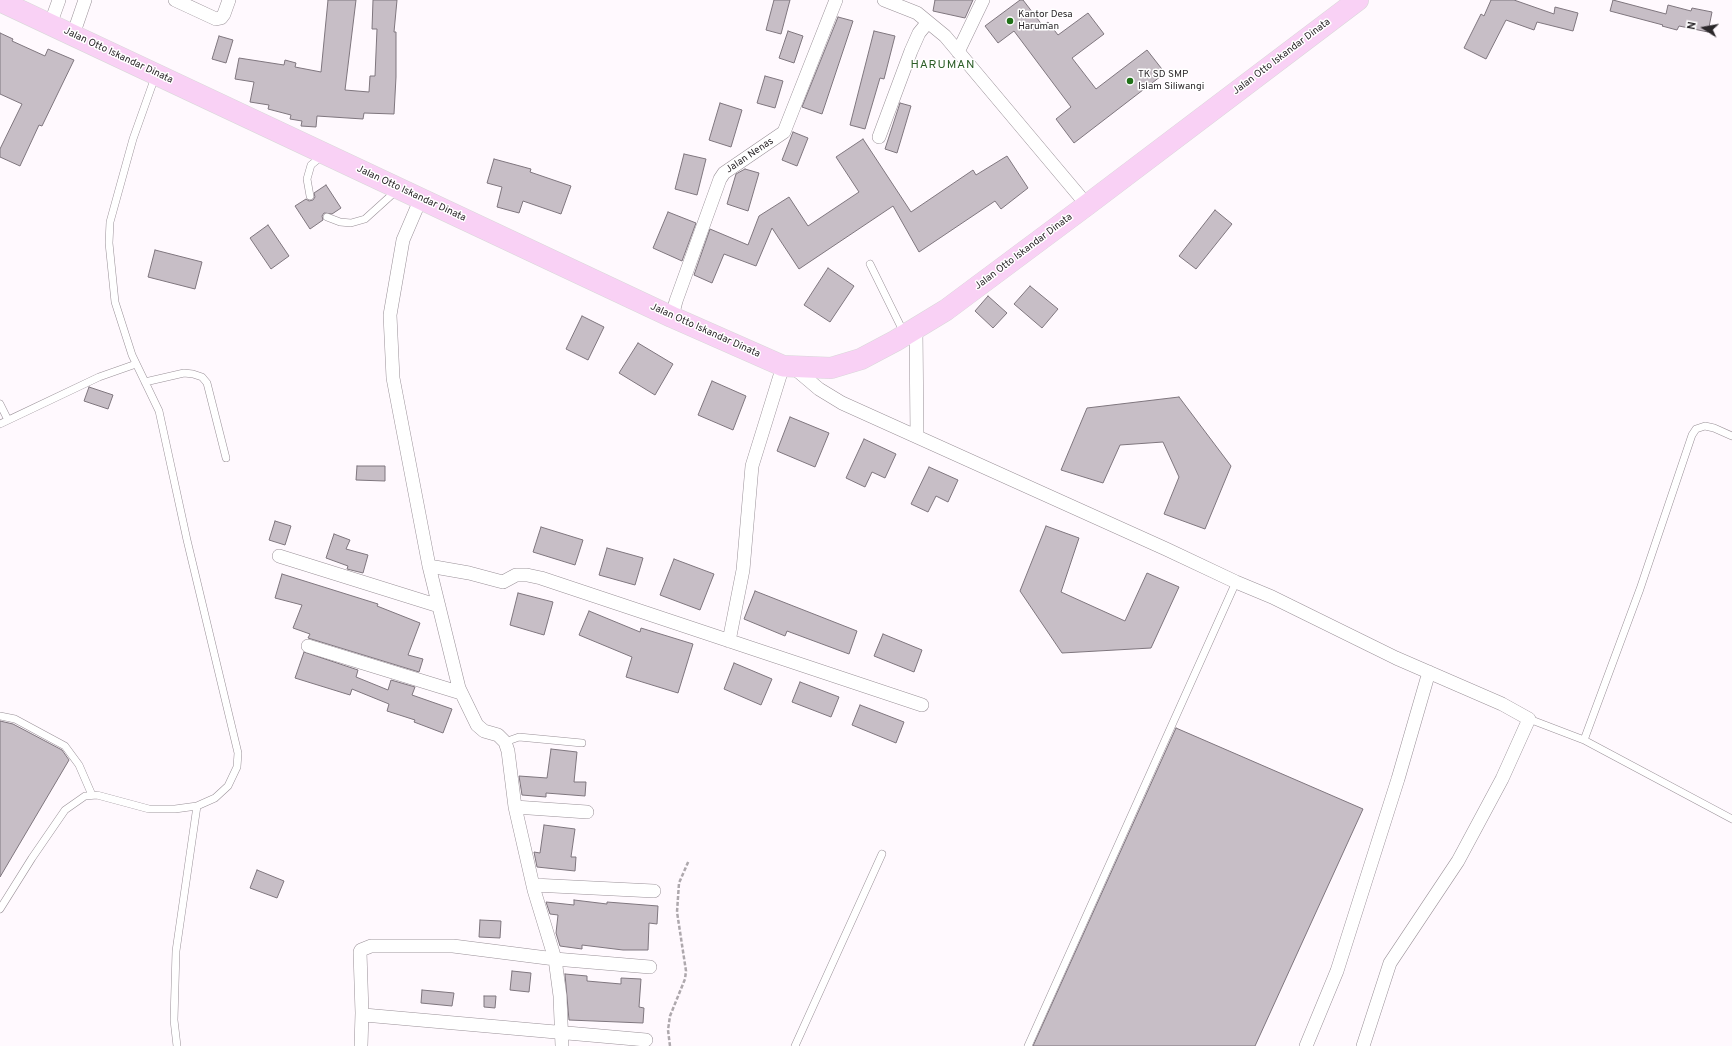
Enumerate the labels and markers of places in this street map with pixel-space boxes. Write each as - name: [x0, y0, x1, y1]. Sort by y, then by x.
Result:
- place label: Kantor Desa Haruman: [1018, 9, 1073, 32]
- marker: Kantor Desa Haruman: [1005, 16, 1015, 26]
- place label: TK SD SMP Islam Siliwangi: [1138, 69, 1204, 92]
- marker: TK SD SMP Islam Siliwangi: [1125, 76, 1135, 86]

